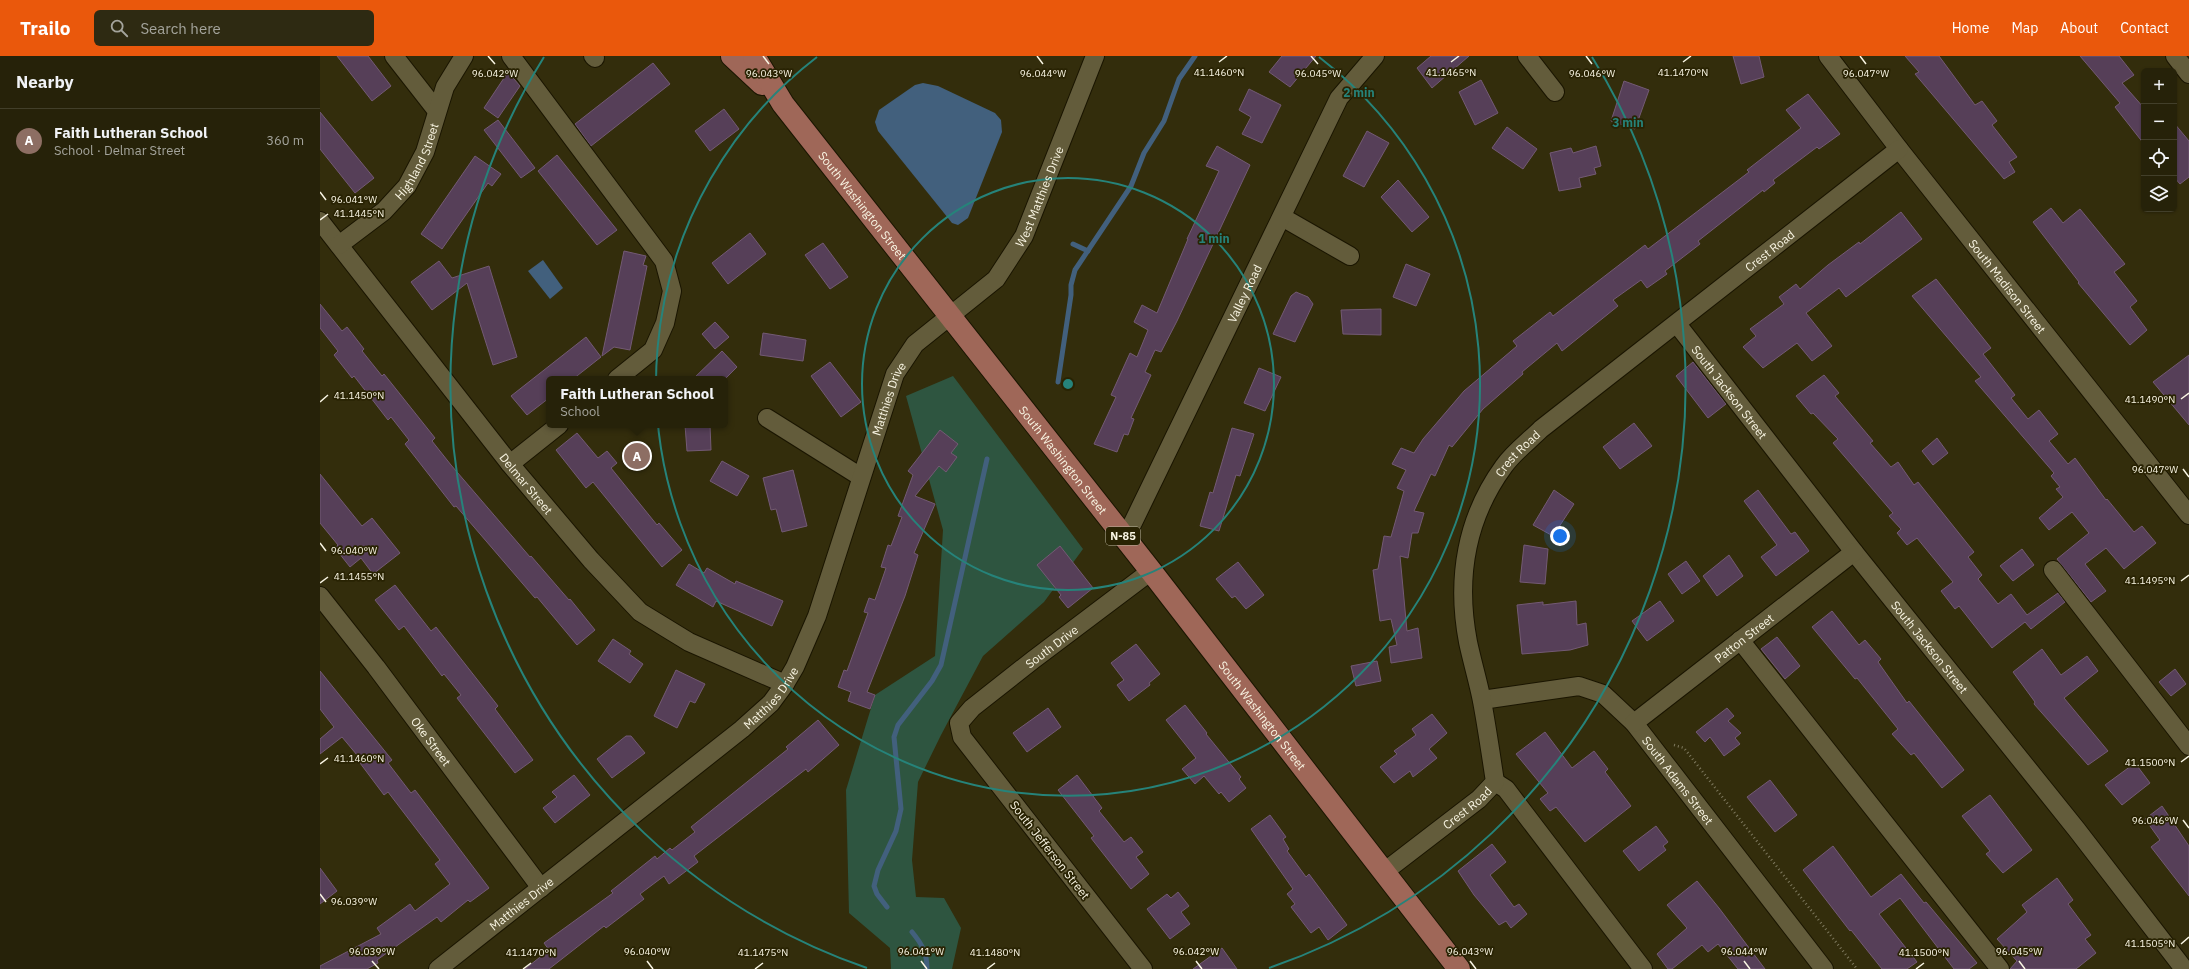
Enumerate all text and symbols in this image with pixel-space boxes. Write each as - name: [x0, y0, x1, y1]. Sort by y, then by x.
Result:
- search box: [94, 10, 374, 46]
- text: Trailo: [20, 16, 70, 40]
- icon: search: [108, 17, 130, 39]
- text: Search here: [140, 19, 221, 38]
- text: Home: [1952, 19, 1989, 37]
- text: Map: [2011, 19, 2038, 37]
- text: About: [2060, 19, 2098, 37]
- text: Contact: [2120, 19, 2169, 37]
- text: 41.1460°N: [1194, 66, 1244, 79]
- text: 41.1465°N: [1426, 66, 1476, 79]
- text: 41.1470°N: [1658, 66, 1708, 79]
- text: 96.042°W: [472, 67, 518, 80]
- text: 96.043°W: [746, 67, 792, 80]
- text: 96.044°W: [1020, 67, 1066, 80]
- text: 96.045°W: [1295, 67, 1341, 80]
- text: 96.046°W: [1569, 67, 1615, 80]
- text: 96.047°W: [1843, 67, 1889, 80]
- map controls: [2141, 68, 2177, 212]
- button: +: [2141, 68, 2177, 104]
- text: Nearby: [16, 71, 74, 93]
- text: 2 min: [1343, 85, 1375, 100]
- button: −: [2141, 104, 2177, 140]
- text: 3 min: [1612, 115, 1644, 130]
- street label: Highland Street: [391, 121, 441, 202]
- text: Faith Lutheran School: [54, 123, 208, 142]
- text: A: [25, 132, 33, 149]
- text: 360 m: [266, 132, 304, 149]
- button: locate: [2141, 140, 2177, 176]
- text: School · Delmar Street: [54, 142, 185, 159]
- street label: West Matthies Drive: [1012, 143, 1066, 250]
- street label: South Washington Street: [815, 148, 910, 262]
- button: layers: [2141, 176, 2177, 212]
- text: 96.041°W: [331, 193, 377, 206]
- text: 41.1445°N: [334, 207, 384, 220]
- street label: Crest Road: [1741, 226, 1797, 274]
- text: 1 min: [1198, 231, 1230, 246]
- street label: South Madison Street: [1966, 236, 2050, 336]
- street label: Valley Road: [1224, 262, 1265, 325]
- street label: South Jackson Street: [1689, 342, 1771, 442]
- street label: Matthies Drive: [868, 358, 909, 437]
- popup: [546, 376, 728, 428]
- centre of rings: [1061, 377, 1075, 391]
- text: Faith Lutheran School: [560, 384, 714, 403]
- text: 41.1450°N: [334, 389, 384, 402]
- text: 41.1490°N: [2125, 393, 2175, 406]
- text: School: [560, 403, 600, 420]
- street label: South Washington Street: [1016, 403, 1111, 517]
- street label: Crest Road: [1491, 427, 1543, 479]
- pin: A: [624, 441, 650, 471]
- street label: Delmar Street: [497, 450, 556, 517]
- text: 96.047°W: [2132, 463, 2178, 476]
- your location: [1550, 526, 1570, 546]
- road number: N-85: [1106, 527, 1140, 545]
- text: 96.040°W: [331, 544, 377, 557]
- text: 41.1455°N: [334, 570, 384, 583]
- text: 41.1495°N: [2125, 574, 2175, 587]
- street label: South Jackson Street: [1888, 597, 1972, 696]
- street label: Patton Street: [1711, 610, 1776, 665]
- street label: South Drive: [1022, 621, 1081, 671]
- street label: South Washington Street: [1216, 658, 1309, 773]
- street label: Matthies Drive: [740, 664, 801, 732]
- street label: Oke Street: [408, 714, 454, 769]
- street label: South Adams Street: [1639, 733, 1717, 827]
- text: 41.1460°N: [334, 752, 384, 765]
- text: 41.1500°N: [2125, 756, 2175, 769]
- street label: Crest Road: [1439, 783, 1494, 832]
- street label: South Jefferson Street: [1007, 798, 1093, 902]
- text: 96.046°W: [2132, 814, 2178, 827]
- street label: Matthies Drive: [486, 873, 557, 933]
- text: 96.039°W: [331, 895, 377, 908]
- text: 41.1505°N: [2125, 937, 2175, 950]
- text: 96.039°W: [349, 945, 395, 958]
- text: 96.040°W: [624, 945, 670, 958]
- text: 96.041°W: [898, 945, 944, 958]
- text: 96.042°W: [1173, 945, 1219, 958]
- text: 96.043°W: [1447, 945, 1493, 958]
- text: 96.044°W: [1721, 945, 1767, 958]
- text: 96.045°W: [1996, 945, 2042, 958]
- text: 41.1470°N: [506, 946, 556, 959]
- text: 41.1475°N: [738, 946, 788, 959]
- text: 41.1480°N: [970, 946, 1020, 959]
- text: 41.1500°N: [1899, 946, 1949, 959]

